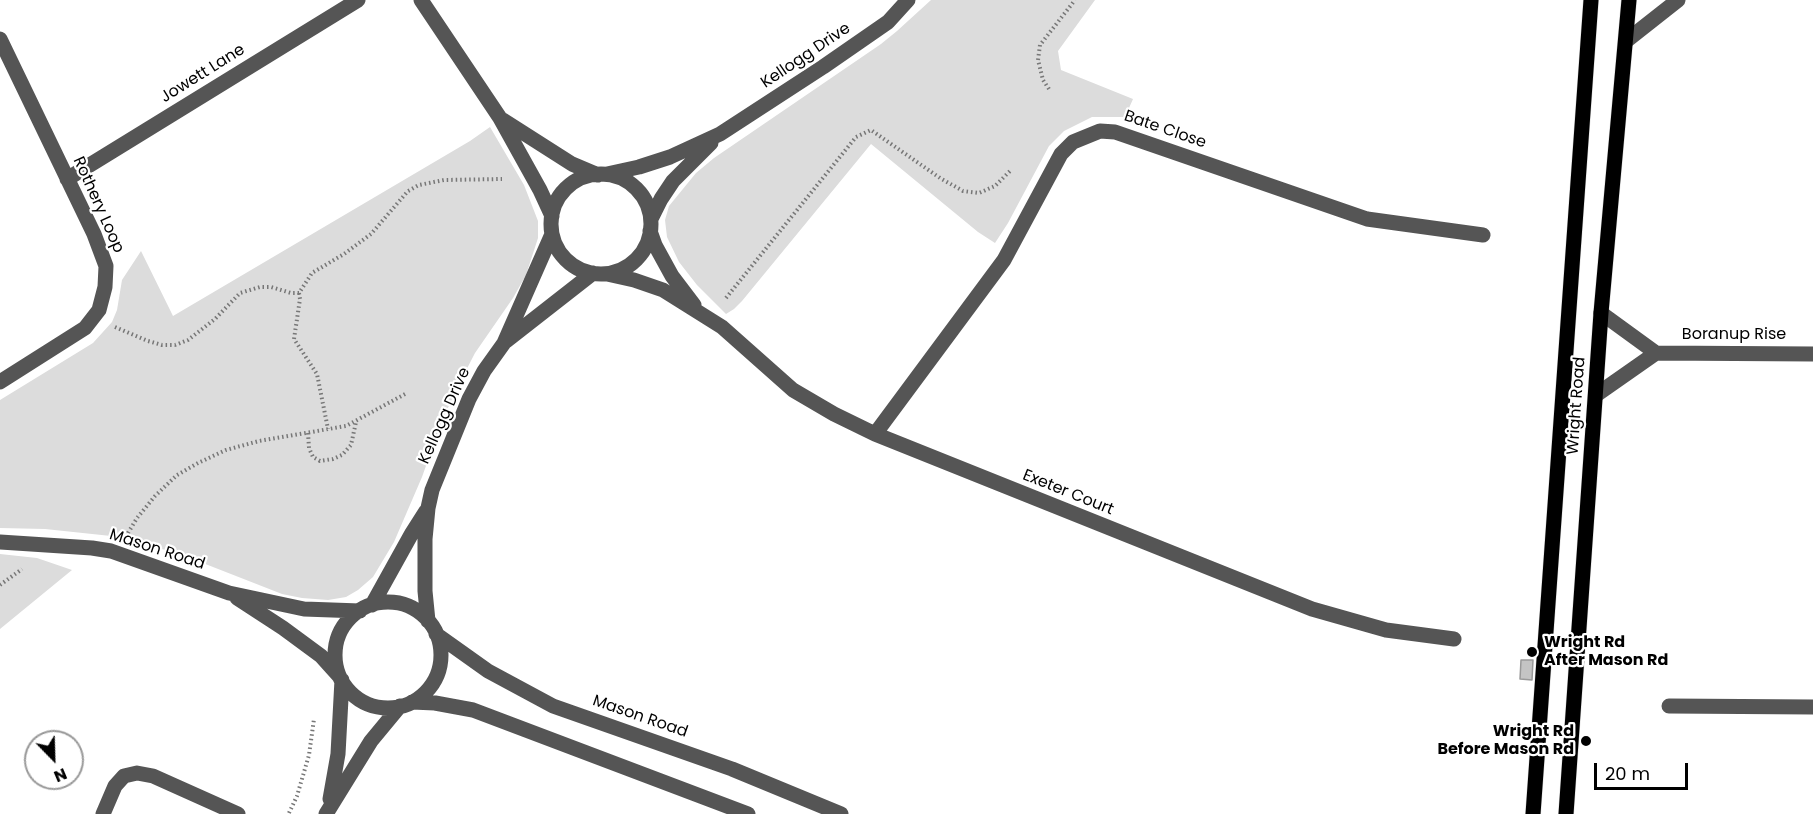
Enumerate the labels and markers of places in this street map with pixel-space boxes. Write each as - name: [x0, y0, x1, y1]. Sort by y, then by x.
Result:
- place label: Wright Rd After Mason Rd: [1544, 633, 1668, 671]
- marker: Wright Rd After Mason Rd: [1525, 645, 1539, 659]
- place label: Wright Rd Before Mason Rd: [1437, 722, 1574, 760]
- marker: Wright Rd Before Mason Rd: [1579, 734, 1593, 748]

